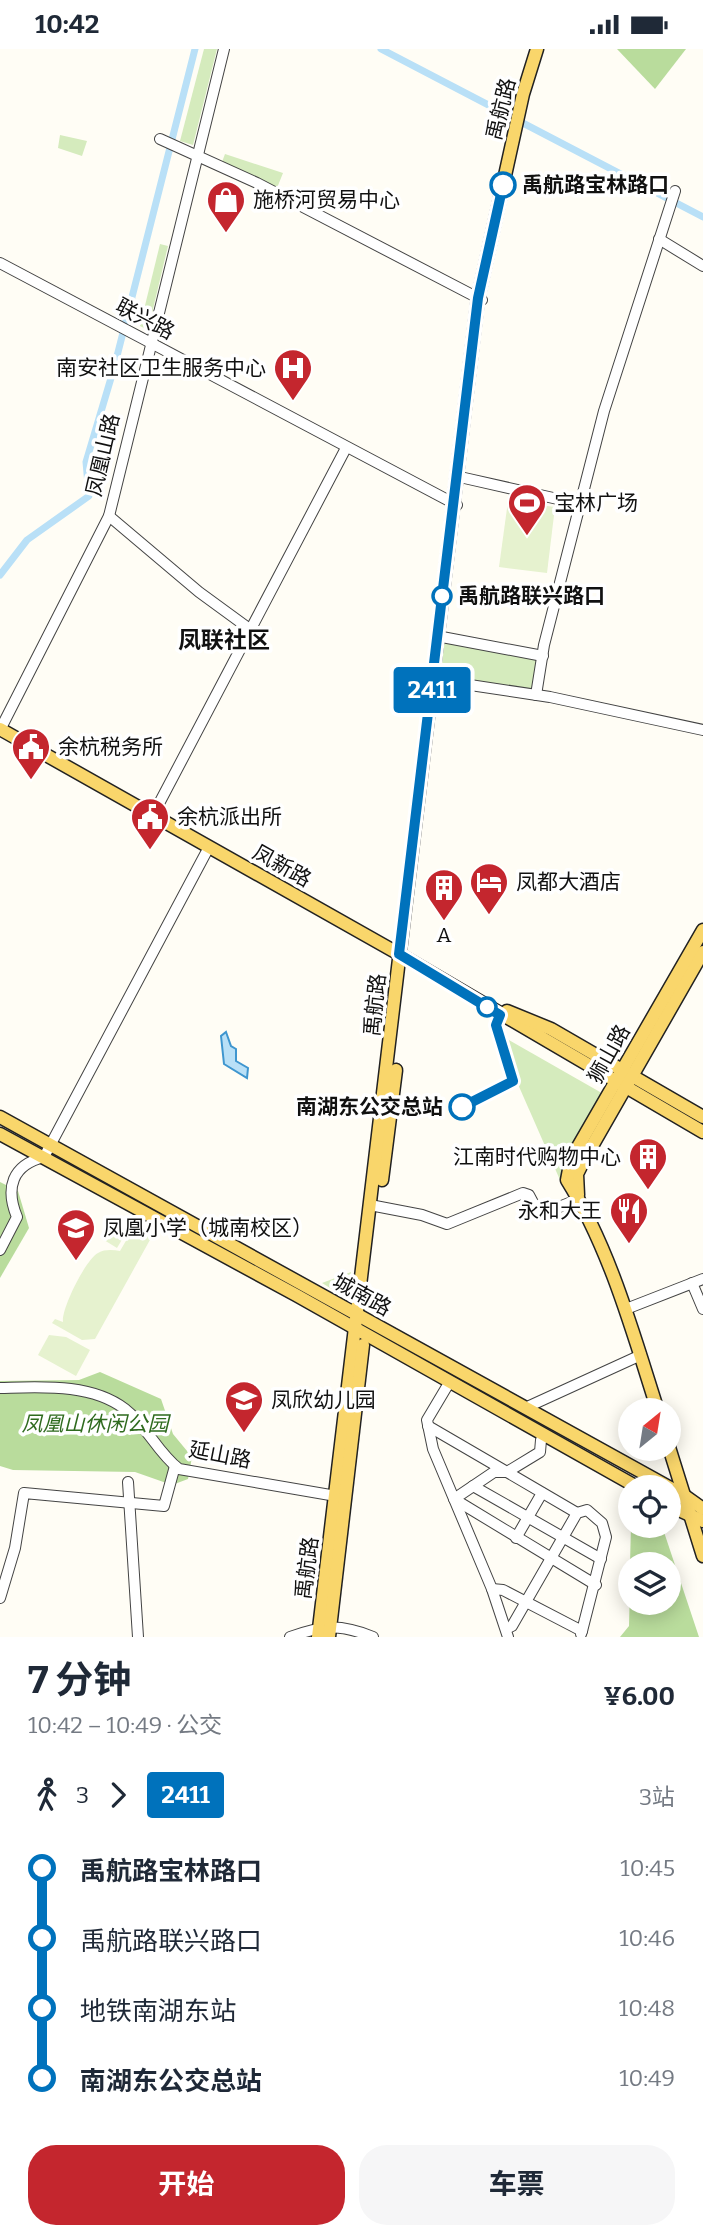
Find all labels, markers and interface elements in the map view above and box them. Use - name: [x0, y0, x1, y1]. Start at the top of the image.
- text: 10:42: [35, 9, 99, 40]
- street label: 禹航路: [481, 75, 521, 143]
- marker: 禹航路宝林路口: [490, 172, 516, 198]
- place label: 禹航路宝林路口: [522, 172, 669, 198]
- shop icon: 施桥河贸易中心: [205, 179, 247, 234]
- place label: 施桥河贸易中心: [253, 187, 400, 213]
- street label: 联兴路: [111, 293, 179, 345]
- hospital icon: 南安社区卫生服务中心: [272, 347, 314, 402]
- place label: 南安社区卫生服务中心: [56, 355, 266, 381]
- street label: 凤凰山路: [81, 411, 125, 499]
- sports icon: 宝林广场: [506, 482, 548, 537]
- place label: 宝林广场: [554, 490, 638, 516]
- place label: 禹航路联兴路口: [458, 583, 605, 609]
- marker: 禹航路联兴路口: [432, 586, 452, 606]
- district label: 凤联社区: [178, 626, 270, 654]
- line badge: 2411: [383, 667, 481, 713]
- text: 2411: [408, 676, 456, 704]
- public building icon: 余杭税务所: [10, 726, 52, 781]
- place label: 余杭税务所: [58, 734, 163, 760]
- public building icon: 余杭派出所: [129, 796, 171, 851]
- place label: 余杭派出所: [177, 804, 282, 830]
- street label: 凤新路: [248, 839, 316, 893]
- hotel icon: 凤都大酒店: [468, 861, 510, 916]
- building icon: A: [423, 867, 465, 922]
- place label: 凤都大酒店: [516, 869, 621, 895]
- place label: A: [437, 922, 452, 948]
- street label: 禹航路: [359, 972, 391, 1038]
- unlabelled marker: [477, 997, 497, 1017]
- street label: 狮山路: [582, 1020, 636, 1088]
- place label: 南湖东公交总站: [296, 1094, 443, 1120]
- marker: 南湖东公交总站: [449, 1094, 475, 1120]
- building icon: 江南时代购物中心: [627, 1136, 669, 1191]
- place label: 江南时代购物中心: [453, 1144, 621, 1170]
- restaurant icon: 永和大王: [608, 1190, 650, 1245]
- place label: 永和大王: [518, 1198, 602, 1224]
- school or university icon: 凤凰小学（城南校区）: [55, 1207, 97, 1262]
- place label: 凤凰小学（城南校区）: [103, 1215, 313, 1241]
- street label: 城南路: [328, 1268, 396, 1322]
- school or university icon: 凤欣幼儿园: [223, 1379, 265, 1434]
- place label: 凤欣幼儿园: [271, 1387, 376, 1413]
- north arrow: [618, 1398, 681, 1461]
- map controls: [618, 1398, 681, 1615]
- park label: 凤凰山休闲公园: [22, 1411, 171, 1437]
- street label: 延山路: [187, 1436, 253, 1474]
- button: locate: [618, 1475, 681, 1538]
- street label: 禹航路: [290, 1535, 324, 1601]
- button: layers: [618, 1552, 681, 1615]
- text: 7 分钟: [28, 1657, 131, 1703]
- text: ¥6.00: [604, 1681, 675, 1712]
- text: 10:42 – 10:49 · 公交: [28, 1711, 222, 1739]
- icon: walk: [28, 1776, 66, 1814]
- icon: forward: [99, 1776, 137, 1814]
- text: 3: [76, 1781, 89, 1809]
- text: 2411: [161, 1781, 210, 1809]
- text: 3站: [639, 1783, 675, 1811]
- text: 10:45: [620, 1854, 675, 1882]
- text: 禹航路宝林路口: [80, 1856, 262, 1887]
- text: 10:46: [619, 1924, 675, 1952]
- text: 禹航路联兴路口: [80, 1926, 262, 1957]
- text: 10:48: [619, 1994, 675, 2022]
- text: 地铁南湖东站: [80, 1996, 236, 2027]
- text: 10:49: [619, 2064, 675, 2092]
- text: 南湖东公交总站: [80, 2066, 262, 2097]
- button: 开始: [28, 2145, 345, 2225]
- button: 车票: [359, 2145, 675, 2225]

